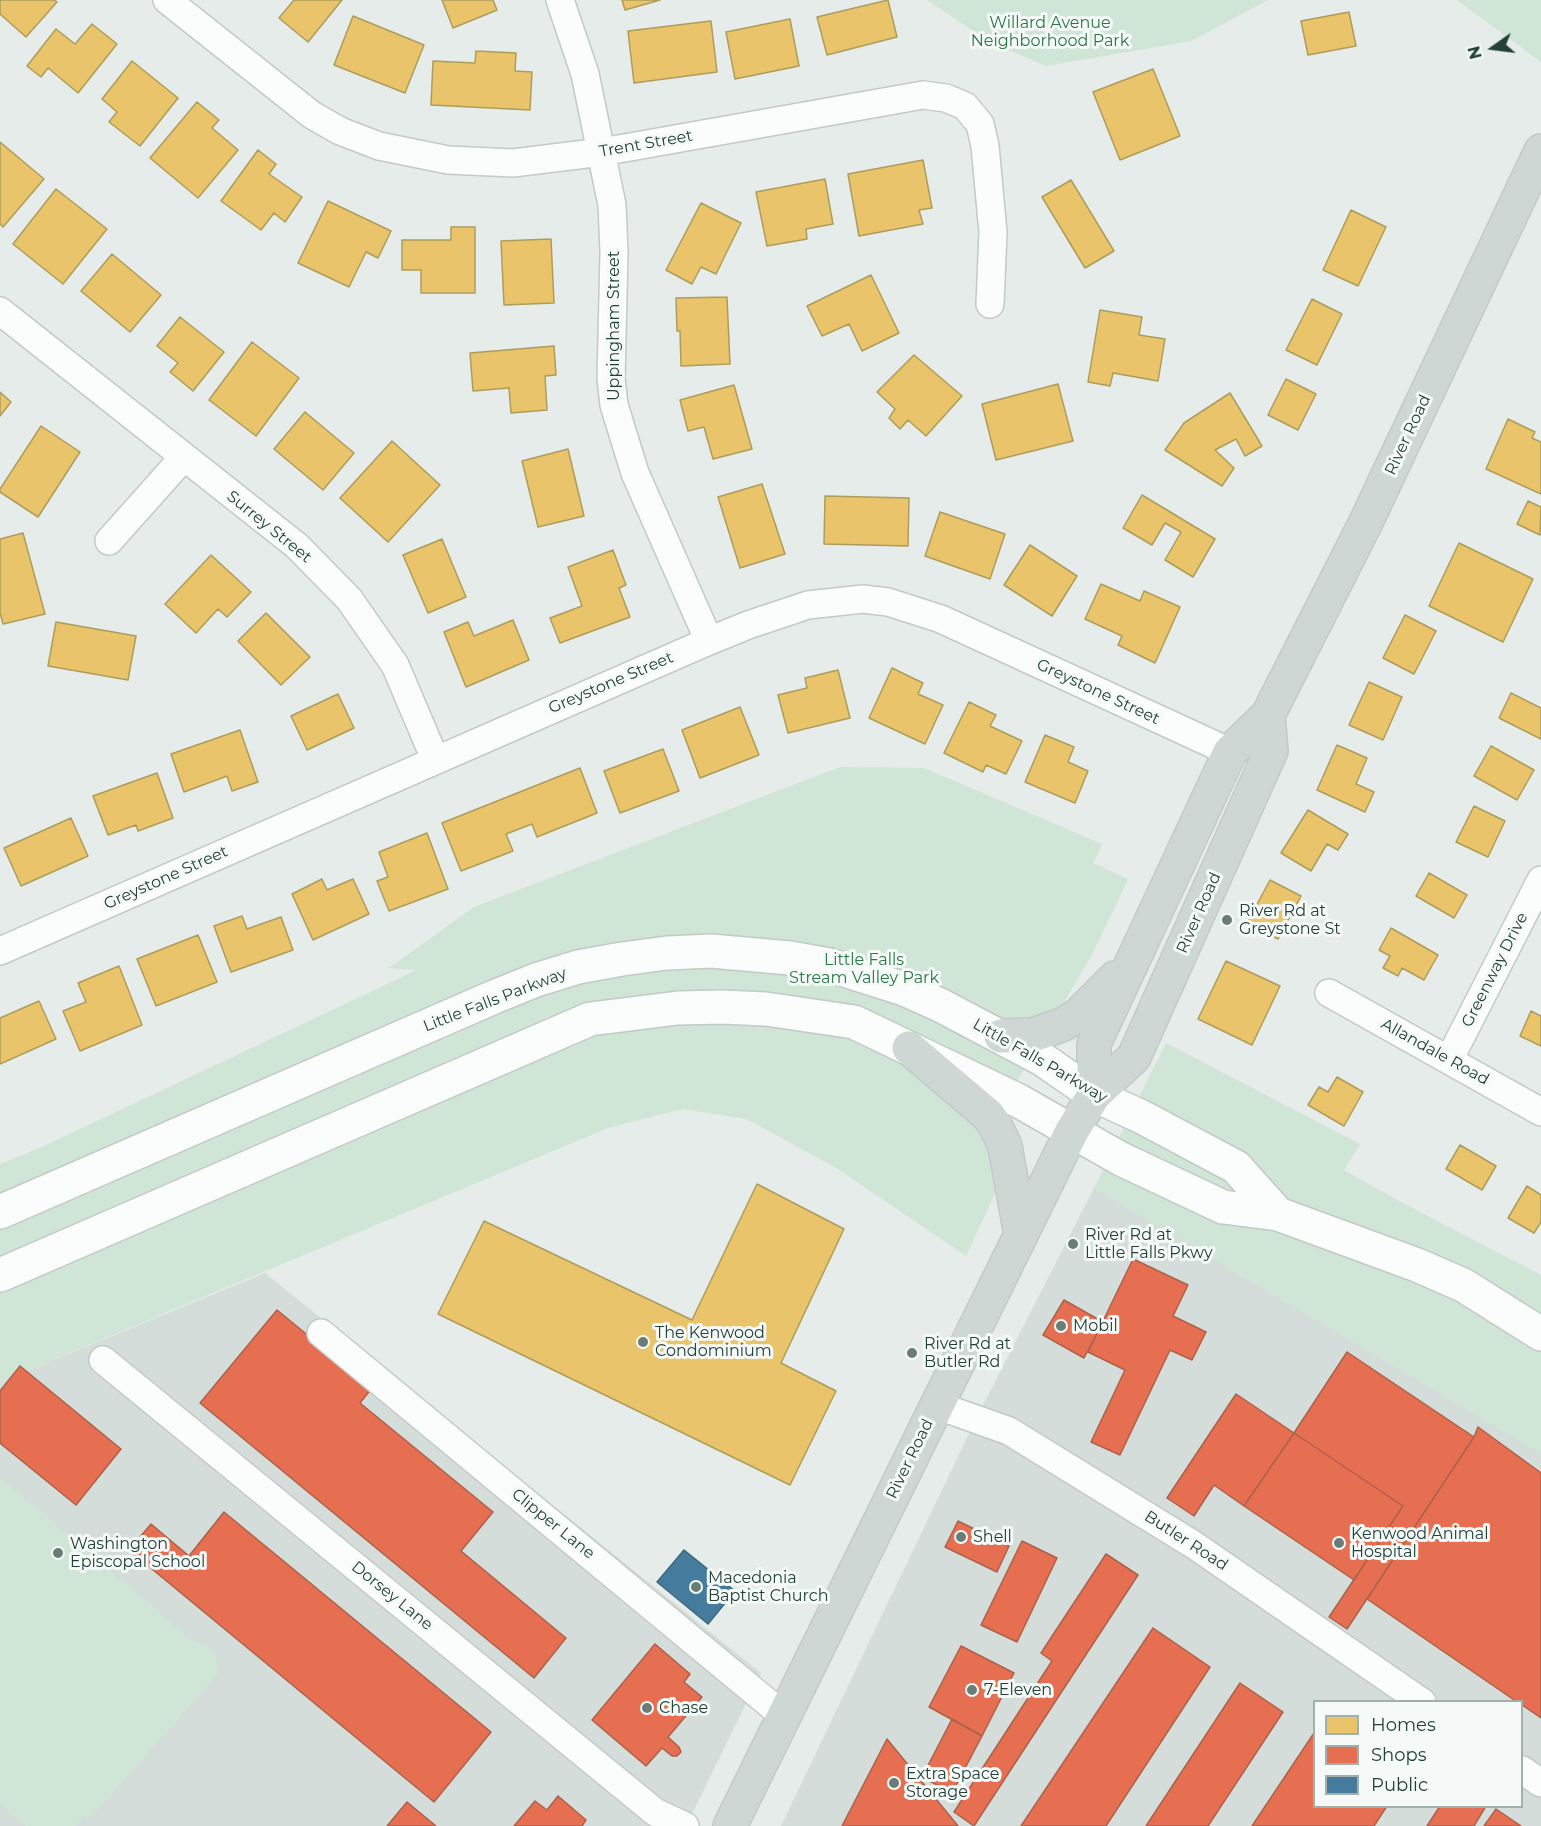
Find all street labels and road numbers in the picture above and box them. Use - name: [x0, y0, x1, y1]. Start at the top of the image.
- street label: Trent Street: [598, 126, 694, 162]
- street label: Uppingham Street: [604, 251, 624, 401]
- street label: River Road: [1381, 392, 1435, 478]
- street label: Surrey Street: [223, 487, 315, 567]
- street label: Greystone Street: [546, 648, 676, 718]
- street label: Greystone Street: [1033, 655, 1163, 729]
- street label: Greystone Street: [101, 842, 231, 914]
- street label: River Road: [1173, 870, 1225, 956]
- street label: Greenway Drive: [1458, 909, 1532, 1031]
- street label: Little Falls Parkway: [421, 964, 569, 1036]
- street label: Allandale Road: [1378, 1014, 1492, 1090]
- street label: Little Falls Parkway: [969, 1015, 1111, 1107]
- street label: River Road: [882, 1416, 938, 1502]
- street label: Clipper Lane: [508, 1485, 598, 1563]
- street label: Butler Road: [1141, 1507, 1231, 1575]
- street label: Dorsey Lane: [347, 1557, 437, 1635]

